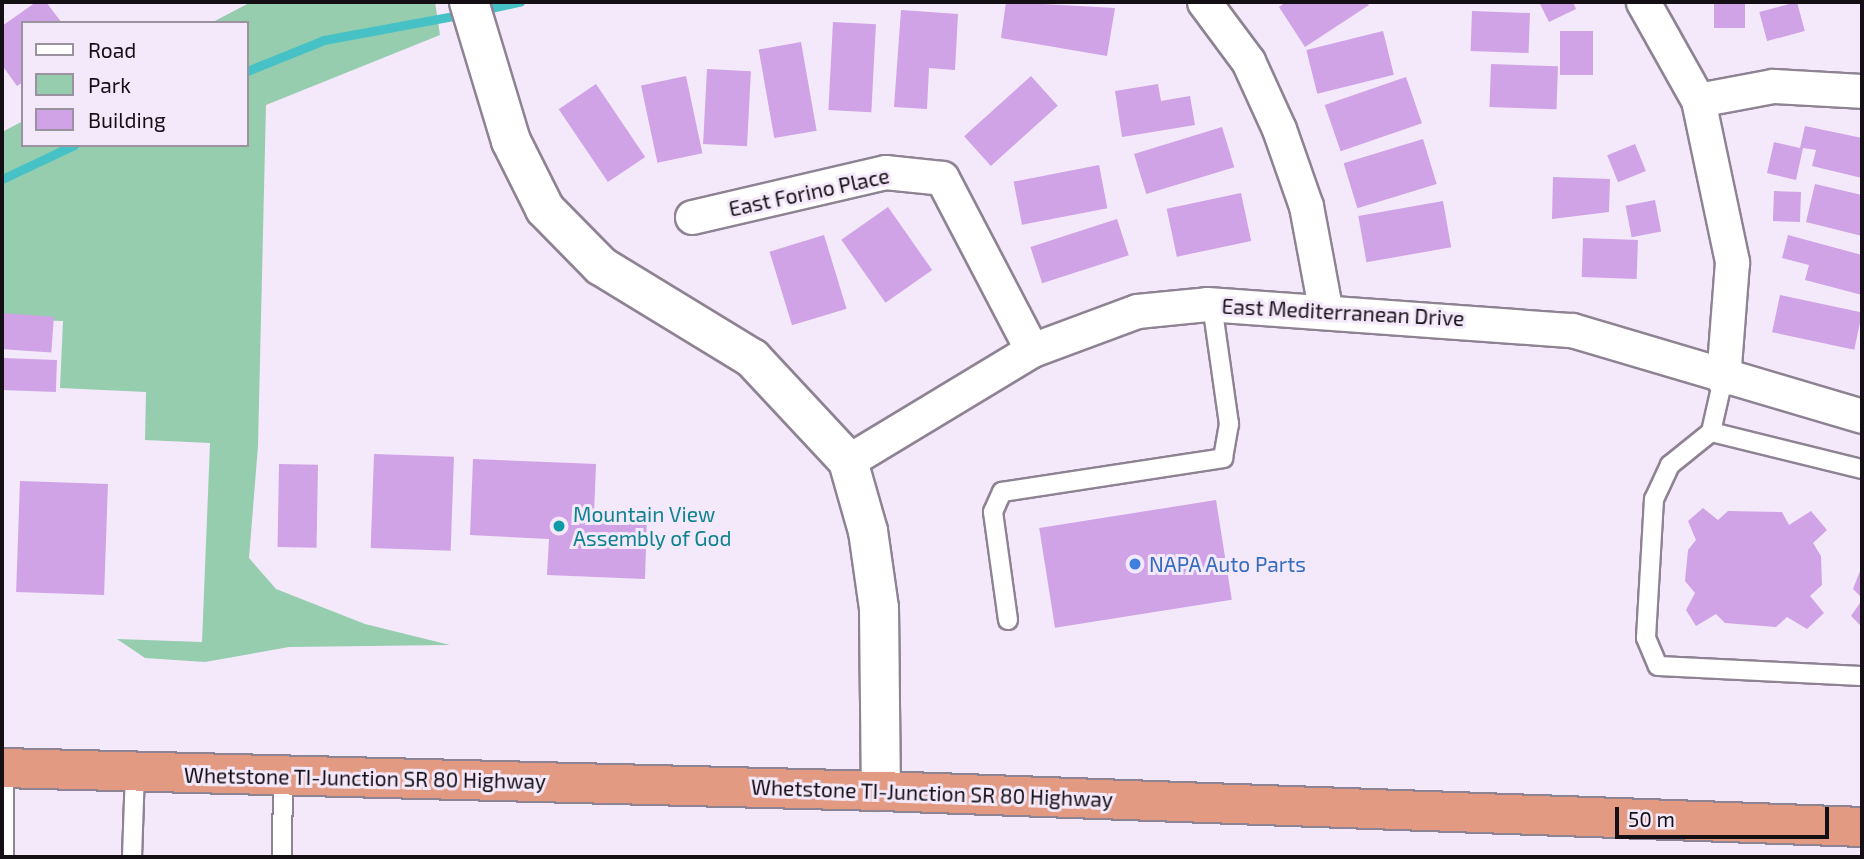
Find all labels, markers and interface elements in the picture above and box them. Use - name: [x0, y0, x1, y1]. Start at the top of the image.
- legend: [21, 21, 248, 147]
- text: Road: [88, 37, 136, 62]
- text: Park: [88, 72, 131, 97]
- text: Building: [88, 107, 166, 132]
- street label: East Forino Place: [726, 163, 892, 221]
- street label: East Mediterranean Drive: [1221, 293, 1465, 331]
- place label: Mountain View Assembly of God: [573, 501, 732, 551]
- marker: Mountain View Assembly of God: [551, 518, 567, 534]
- place label: NAPA Auto Parts: [1149, 551, 1307, 577]
- marker: NAPA Auto Parts: [1127, 556, 1143, 572]
- street label: Whetstone TI-Junction SR 80 Highway: [183, 762, 547, 794]
- street label: Whetstone TI-Junction SR 80 Highway: [750, 774, 1114, 812]
- scale bar: [1619, 792, 1832, 836]
- text: 50 m: [1628, 806, 1675, 831]

